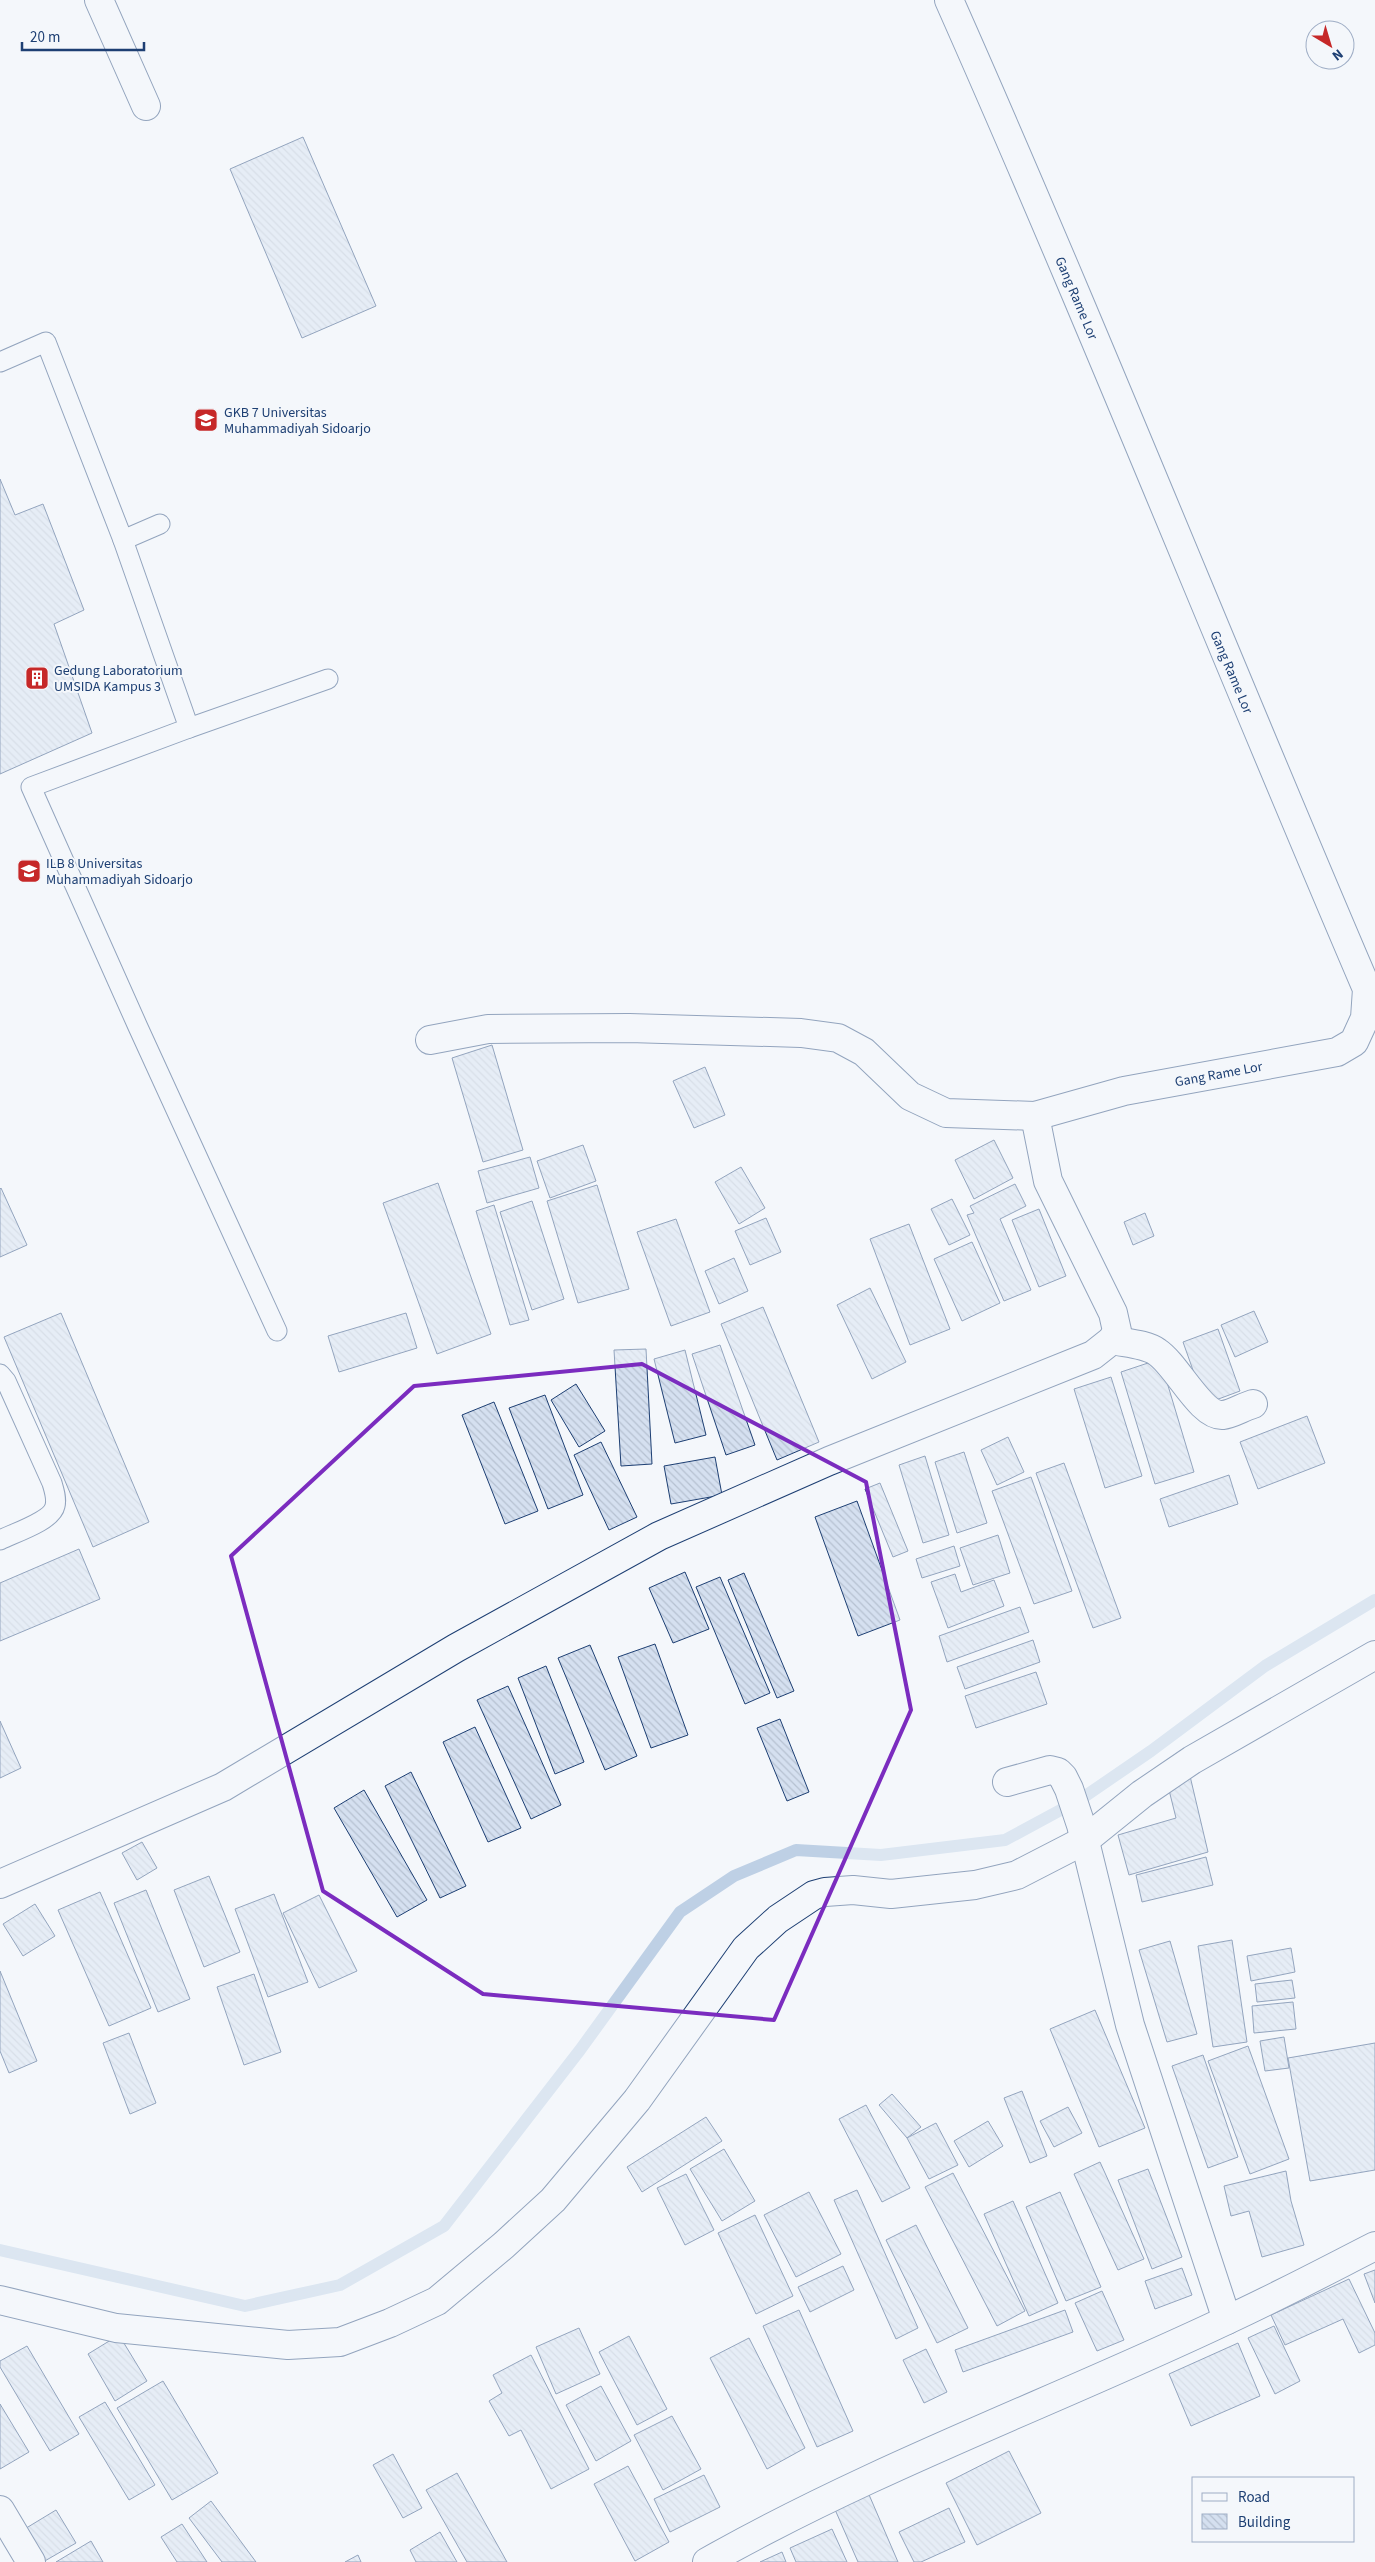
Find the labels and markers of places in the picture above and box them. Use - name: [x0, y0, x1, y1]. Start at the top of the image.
- place label: GKB 7 Universitas Muhammadiyah Sidoarjo: [224, 403, 371, 439]
- school or university icon: GKB 7 Universitas Muhammadiyah Sidoarjo: [193, 407, 219, 433]
- place label: Gedung Laboratorium UMSIDA Kampus 3: [54, 661, 183, 697]
- building icon: Gedung Laboratorium UMSIDA Kampus 3: [24, 665, 50, 691]
- place label: ILB 8 Universitas Muhammadiyah Sidoarjo: [46, 854, 193, 890]
- school or university icon: ILB 8 Universitas Muhammadiyah Sidoarjo: [16, 858, 42, 884]

